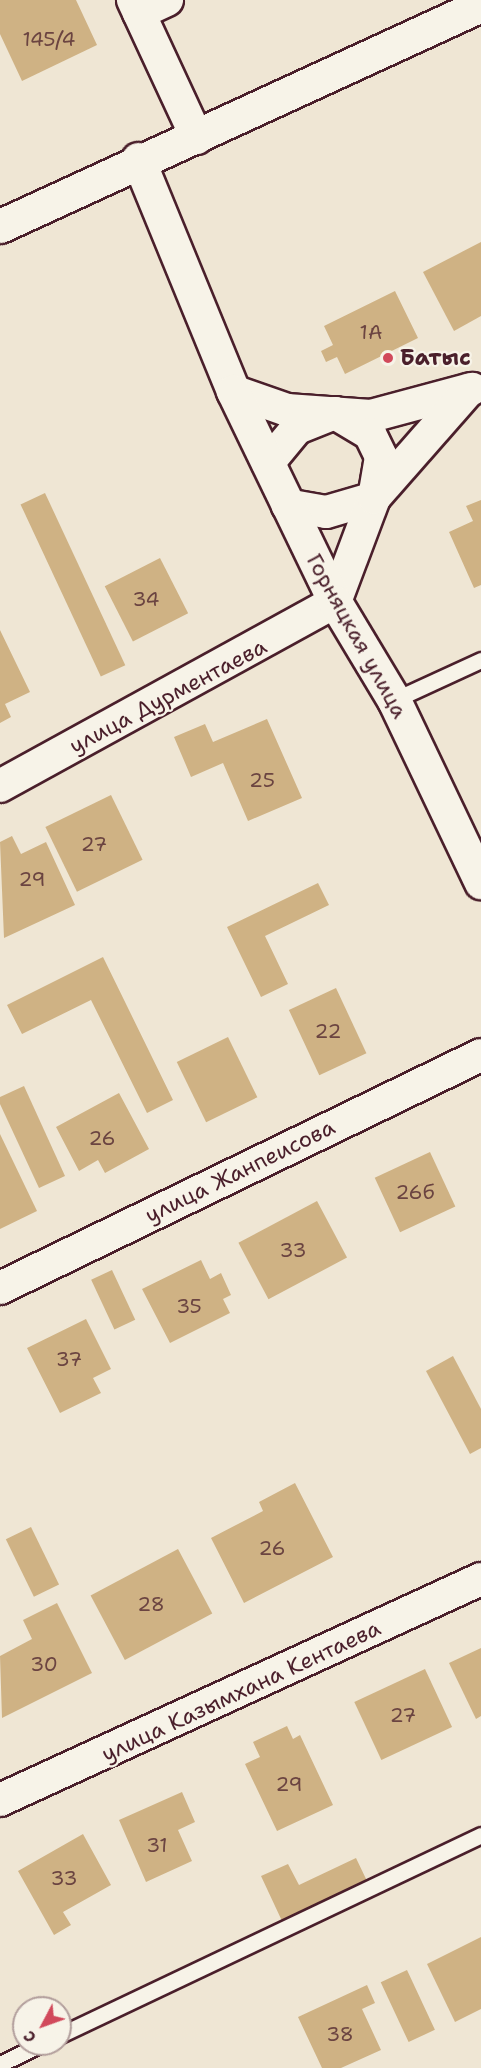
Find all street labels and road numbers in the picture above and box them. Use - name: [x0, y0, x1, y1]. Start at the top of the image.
- street label: Горняцкая улица: [301, 549, 413, 723]
- street label: улица Дурментаева: [65, 633, 271, 759]
- street label: улица Жанпеисова: [141, 1114, 339, 1228]
- street label: улица Казымхана Кентаева: [97, 1615, 385, 1767]

